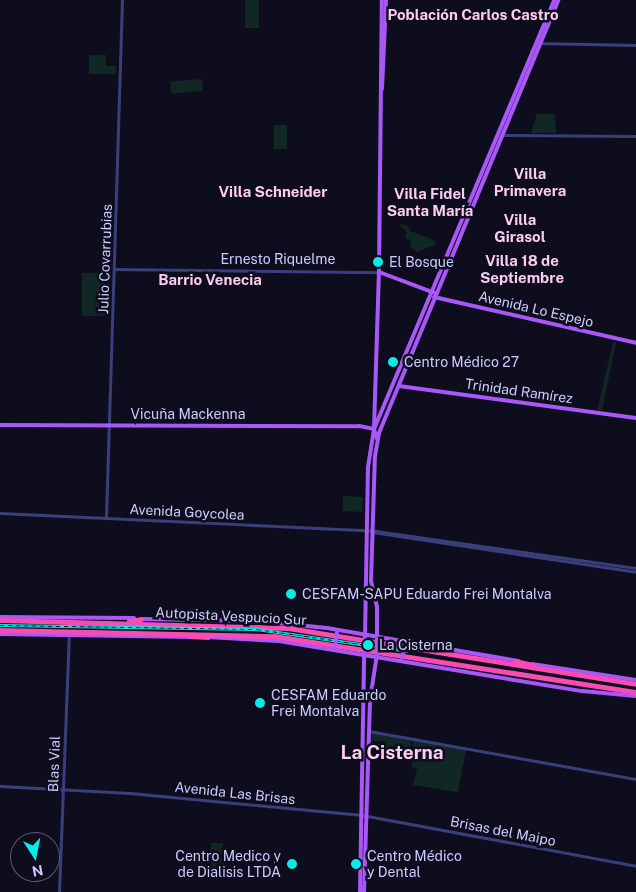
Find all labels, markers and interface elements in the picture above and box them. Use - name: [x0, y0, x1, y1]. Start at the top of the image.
- district label: Población Carlos Castro: [387, 6, 559, 24]
- district label: Villa Primavera: [494, 164, 566, 199]
- district label: Villa Schneider: [219, 183, 327, 201]
- district label: Villa Fidel Santa María: [387, 184, 473, 219]
- street label: Julio Covarrubias: [95, 204, 115, 314]
- district label: Villa Girasol: [494, 210, 546, 245]
- street label: Ernesto Riquelme: [221, 251, 335, 267]
- district label: Villa 18 de Septiembre: [480, 251, 564, 286]
- place label: El Bosque: [389, 254, 454, 270]
- marker: El Bosque: [371, 255, 385, 269]
- district label: Barrio Venecia: [158, 271, 262, 289]
- street label: Avenida Lo Espejo: [477, 288, 595, 330]
- place label: Centro Médico 27: [404, 354, 519, 370]
- marker: Centro Médico 27: [386, 355, 400, 369]
- street label: Trinidad Ramírez: [464, 375, 574, 407]
- street label: Vicuña Mackenna: [131, 406, 245, 422]
- street label: Avenida Goycolea: [129, 501, 245, 523]
- place label: CESFAM-SAPU Eduardo Frei Montalva: [302, 586, 552, 602]
- marker: CESFAM-SAPU Eduardo Frei Montalva: [284, 587, 298, 601]
- street label: Autopista Vespucio Sur: [155, 604, 307, 628]
- place label: La Cisterna: [379, 637, 452, 653]
- marker: La Cisterna: [361, 638, 375, 652]
- place label: CESFAM Eduardo Frei Montalva: [271, 687, 386, 720]
- marker: CESFAM Eduardo Frei Montalva: [253, 696, 267, 710]
- street label: Blas Vial: [45, 735, 63, 793]
- district label: La Cisterna: [341, 742, 443, 764]
- street label: Avenida Las Brisas: [174, 778, 296, 808]
- street label: Brisas del Maipo: [449, 813, 557, 849]
- north arrow: [10, 832, 60, 882]
- place label: Centro Medico y de Dialisis LTDA: [175, 848, 281, 880]
- place label: Centro Médico y Dental: [367, 848, 462, 880]
- marker: Centro Medico y de Dialisis LTDA: [285, 857, 299, 871]
- marker: Centro Médico y Dental: [349, 857, 363, 871]
- text: N: [31, 862, 45, 880]

